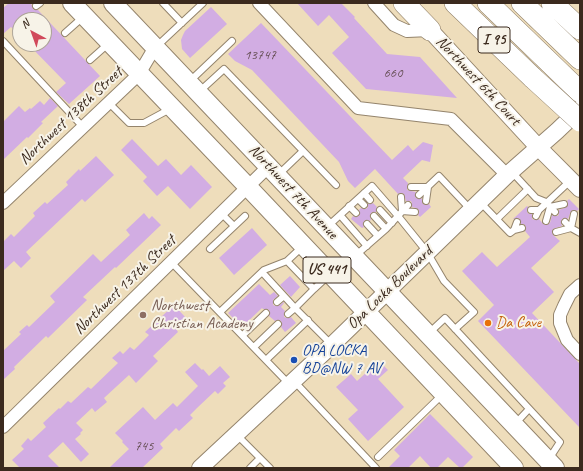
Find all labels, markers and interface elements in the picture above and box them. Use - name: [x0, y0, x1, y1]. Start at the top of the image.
- north arrow: [12, 12, 52, 52]
- text: N: [18, 16, 32, 31]
- road number: I 95: [478, 27, 510, 53]
- street label: Northwest 6th Court: [432, 32, 524, 130]
- house number: 13747: [244, 47, 276, 63]
- street label: Northwest 138th Street: [15, 63, 127, 169]
- house number: 660: [384, 65, 402, 81]
- street label: Northwest 7th Avenue: [244, 141, 342, 243]
- street label: Northwest 137th Street: [70, 231, 180, 339]
- street label: Opa Locka Boulevard: [343, 242, 437, 334]
- road number: US 441: [303, 257, 351, 283]
- place label: Northwest Christian Academy: [151, 296, 253, 334]
- marker: Northwest Christian Academy: [138, 310, 148, 320]
- place label: Da Cave: [496, 313, 541, 333]
- marker: Da Cave: [483, 318, 493, 328]
- place label: OPA LOCKA BD@NW 7 AV: [302, 341, 381, 379]
- marker: OPA LOCKA BD@NW 7 AV: [289, 355, 299, 365]
- house number: 745: [135, 438, 153, 454]

